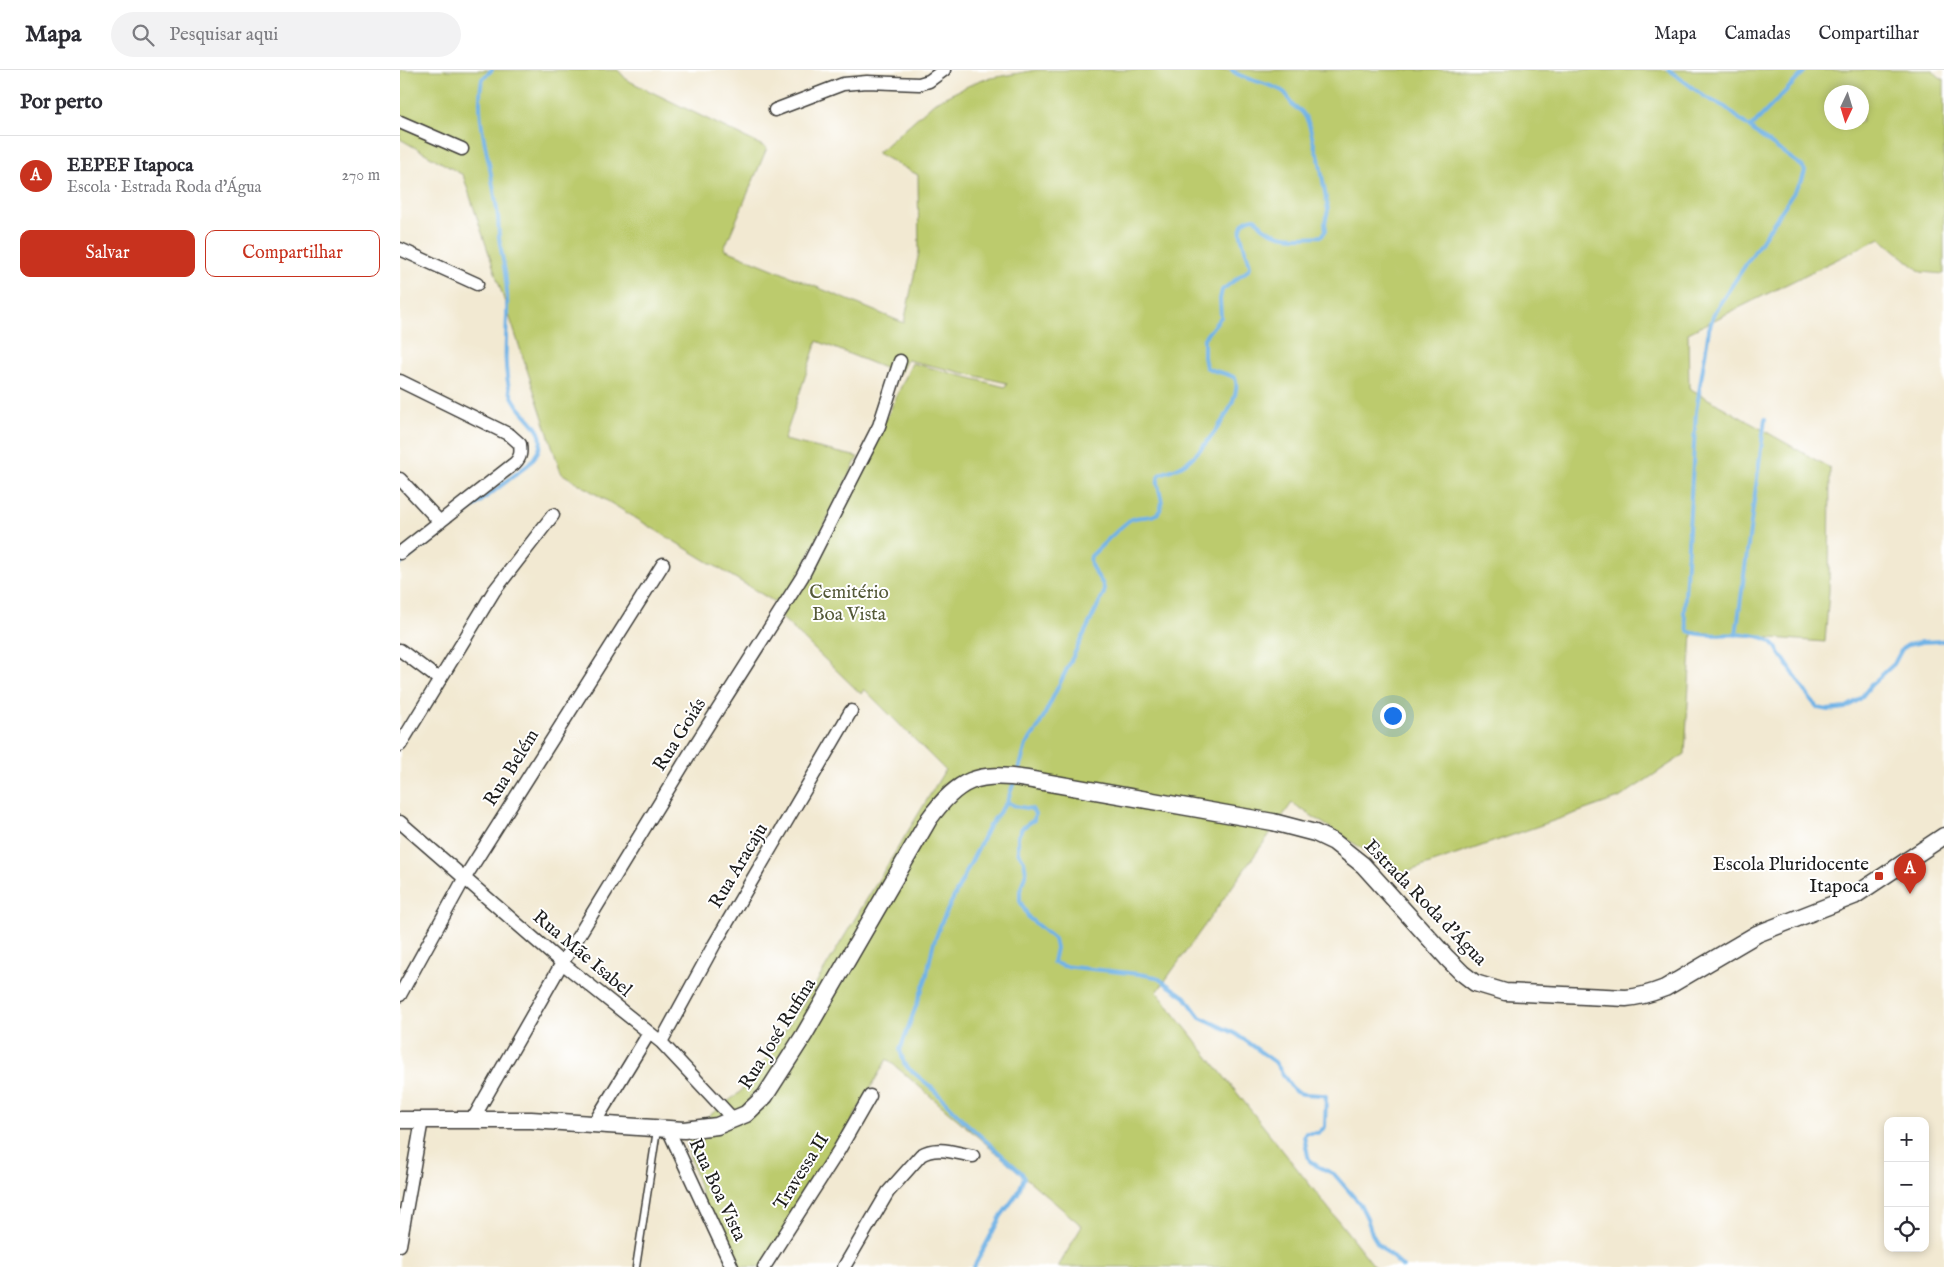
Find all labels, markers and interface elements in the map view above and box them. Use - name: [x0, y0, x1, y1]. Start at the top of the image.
- search box: [111, 12, 461, 57]
- text: Mapa: [25, 19, 81, 50]
- icon: search: [129, 21, 157, 49]
- text: Pesquisar aqui: [169, 23, 278, 47]
- text: Mapa: [1654, 23, 1696, 46]
- text: Camadas: [1724, 23, 1790, 46]
- text: Compartilhar: [1818, 23, 1919, 46]
- north arrow: [1824, 85, 1869, 130]
- text: Por perto: [20, 89, 102, 116]
- text: EEPEF Itapoca: [67, 154, 193, 178]
- text: A: [31, 166, 41, 186]
- text: 270 m: [341, 166, 380, 186]
- text: Escola · Estrada Roda d'Água: [67, 178, 262, 198]
- button: Salvar: [20, 230, 195, 277]
- button: Compartilhar: [205, 230, 380, 277]
- park label: Cemitério Boa Vista: [809, 581, 889, 627]
- street label: Rua Goiás: [648, 694, 712, 776]
- your location: [1380, 703, 1406, 729]
- street label: Rua Belém: [479, 725, 545, 811]
- street label: Rua Aracaju: [704, 819, 774, 913]
- street label: Estrada Roda d'Água: [1358, 834, 1493, 972]
- place label: Escola Pluridocente Itapoca: [1713, 853, 1870, 899]
- pin: A: [1894, 853, 1926, 894]
- marker: Escola Pluridocente Itapoca: [1873, 870, 1885, 882]
- street label: Rua Mãe Isabel: [527, 905, 637, 1003]
- street label: Rua José Rufina: [734, 973, 822, 1094]
- map controls: [1884, 1117, 1929, 1252]
- button: +: [1884, 1117, 1929, 1162]
- street label: Travessa II: [769, 1129, 835, 1215]
- street label: Rua Boa Vista: [683, 1135, 752, 1246]
- button: −: [1884, 1162, 1929, 1207]
- button: locate: [1884, 1207, 1929, 1252]

